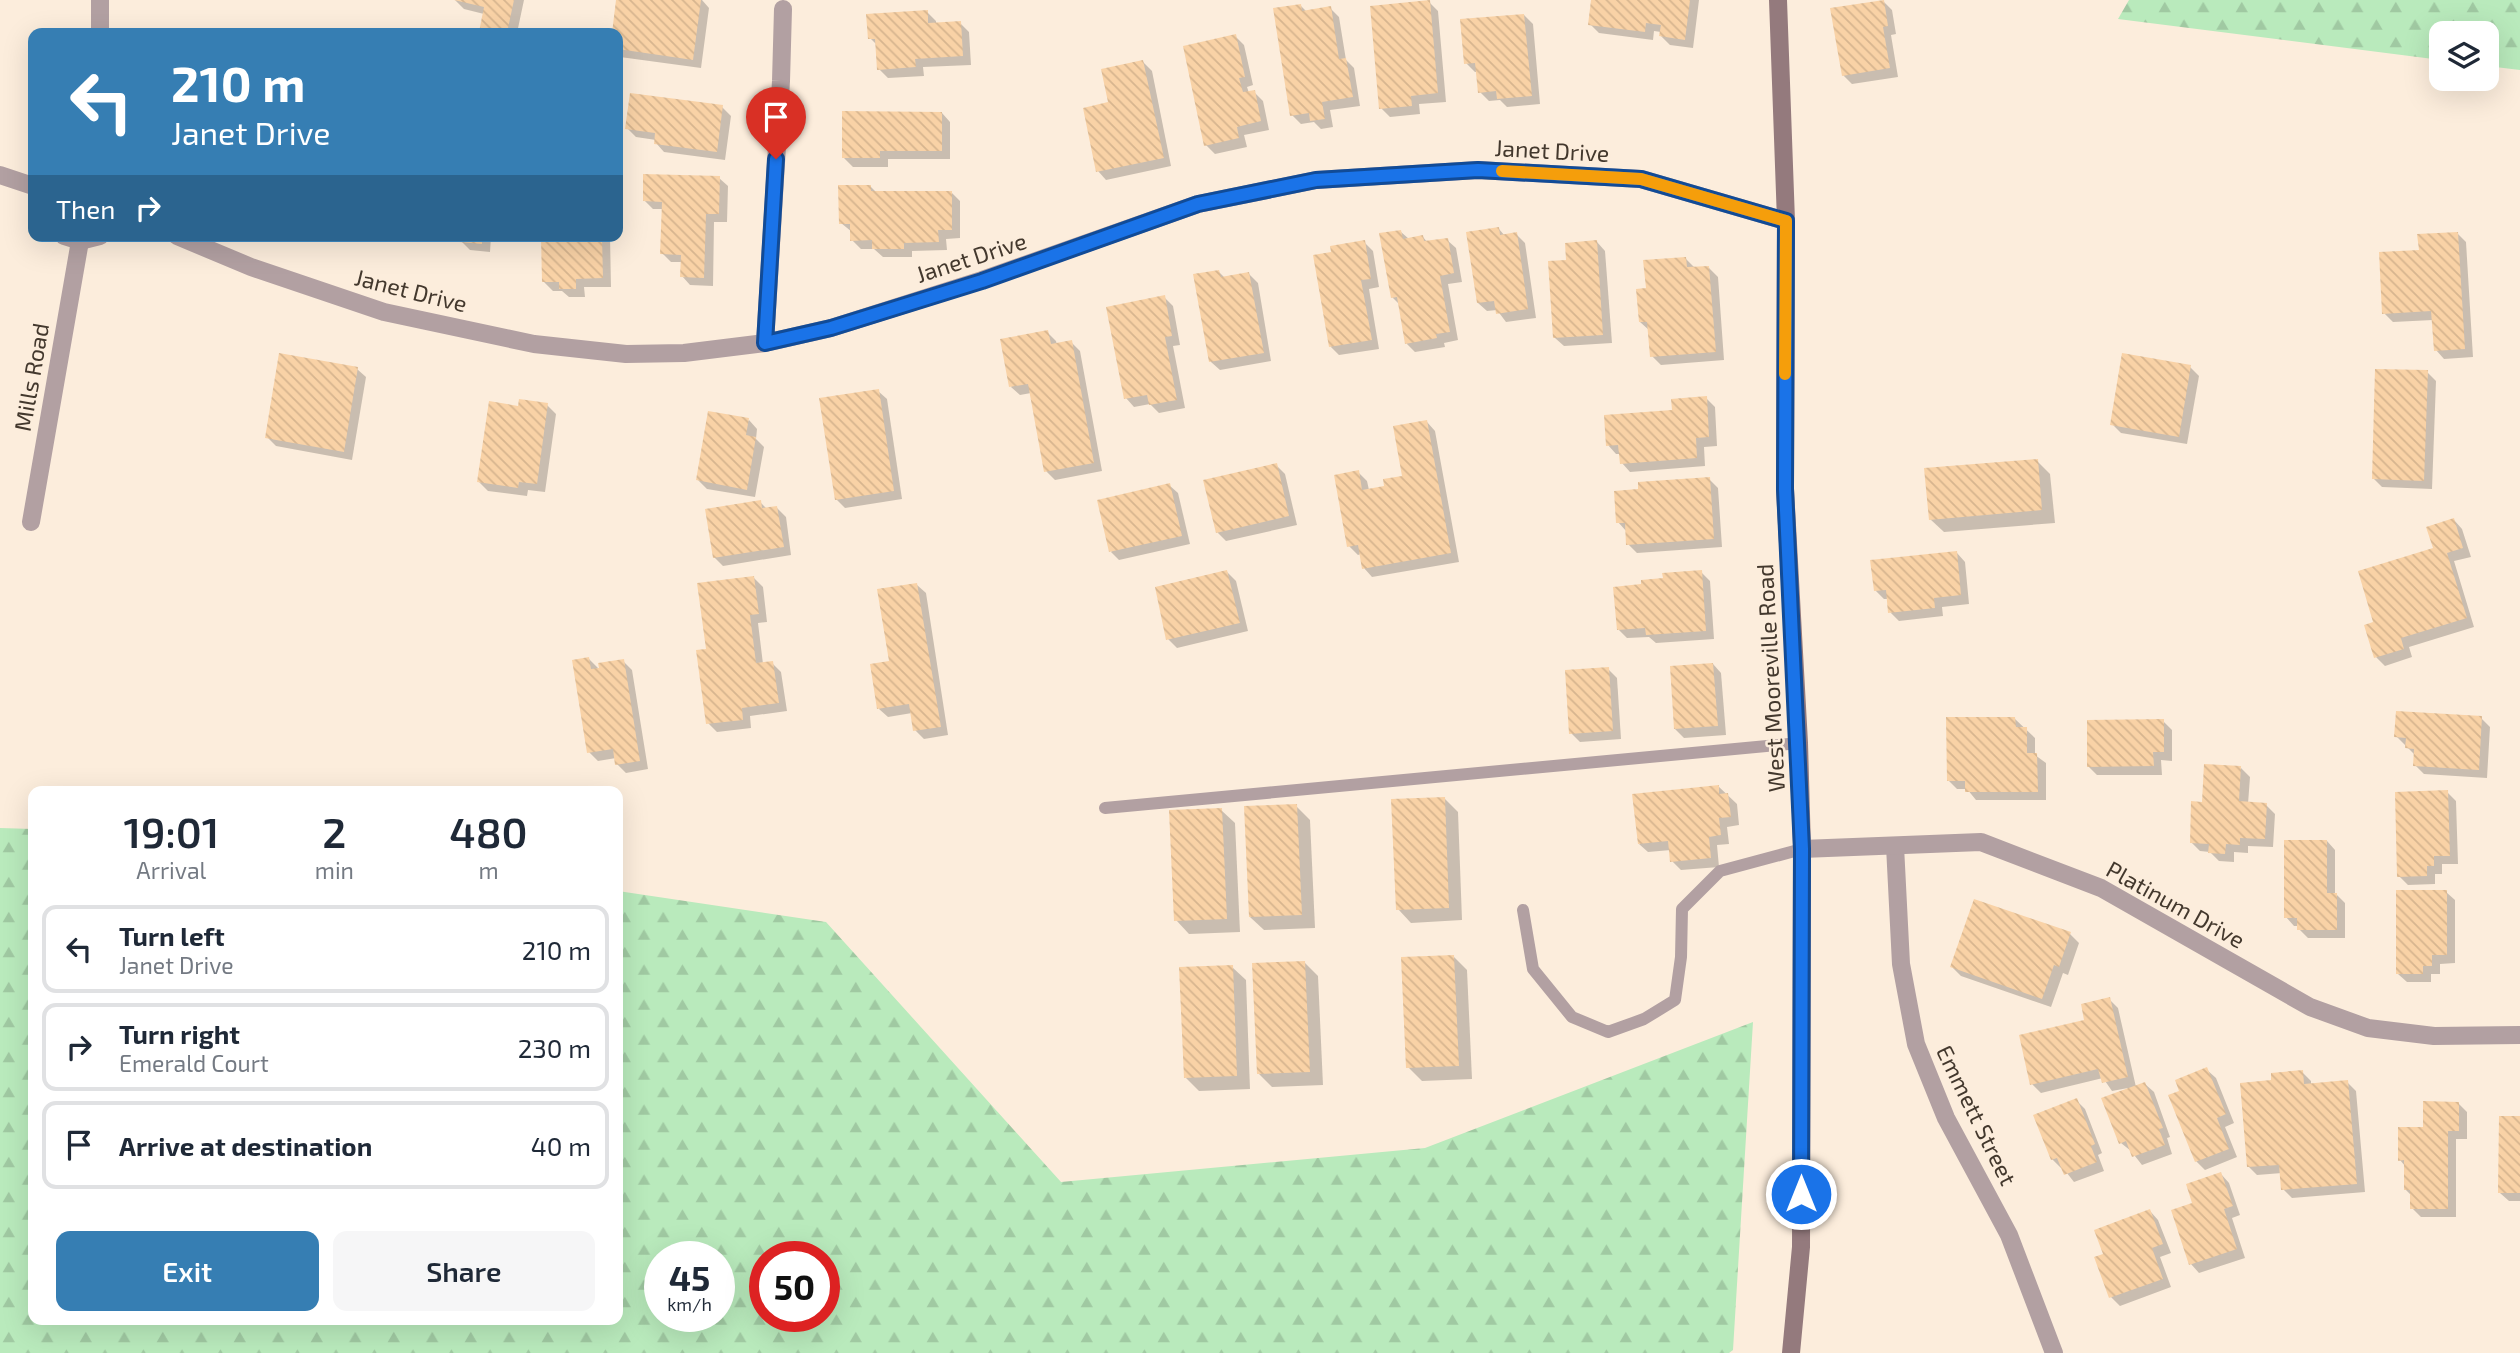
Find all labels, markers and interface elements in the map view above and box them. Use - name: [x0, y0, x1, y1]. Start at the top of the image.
- map controls: [2429, 21, 2499, 91]
- button: layers: [2429, 21, 2499, 91]
- text: 210 m: [171, 53, 305, 112]
- icon: left: [56, 56, 147, 147]
- pin: [746, 87, 806, 159]
- icon: arrive: [757, 98, 795, 136]
- text: Janet Drive: [171, 113, 331, 151]
- street label: Janet Drive: [1494, 133, 1610, 167]
- icon: right: [129, 189, 167, 227]
- text: Then: [56, 193, 115, 224]
- street label: Janet Drive: [912, 226, 1030, 288]
- street label: Janet Drive: [352, 263, 470, 317]
- street label: Mills Road: [8, 321, 54, 433]
- street label: West Mooreville Road: [1750, 563, 1790, 793]
- text: 19:01: [123, 806, 219, 856]
- text: 2: [322, 806, 346, 856]
- text: 480: [449, 806, 528, 856]
- street label: Platinum Drive: [2102, 854, 2250, 954]
- text: Arrival: [136, 856, 206, 884]
- text: min: [315, 856, 354, 884]
- text: m: [478, 856, 499, 884]
- text: Turn left: [119, 920, 225, 951]
- icon: left: [60, 930, 98, 968]
- text: 210 m: [522, 934, 591, 965]
- text: Janet Drive: [119, 951, 234, 979]
- text: Turn right: [119, 1018, 240, 1049]
- icon: right: [60, 1028, 98, 1066]
- text: 230 m: [518, 1032, 591, 1063]
- street label: Emmett Street: [1931, 1041, 2023, 1190]
- text: Emerald Court: [119, 1049, 269, 1077]
- icon: arrive: [60, 1126, 98, 1164]
- text: Arrive at destination: [119, 1130, 372, 1161]
- text: 40 m: [531, 1130, 591, 1161]
- position arrow: [1764, 1157, 1838, 1231]
- button: Exit: [56, 1231, 319, 1311]
- button: Share: [333, 1231, 595, 1311]
- speed limit sign: 50: [749, 1241, 840, 1332]
- text: 45: [669, 1256, 710, 1298]
- text: km/h: [667, 1293, 712, 1315]

